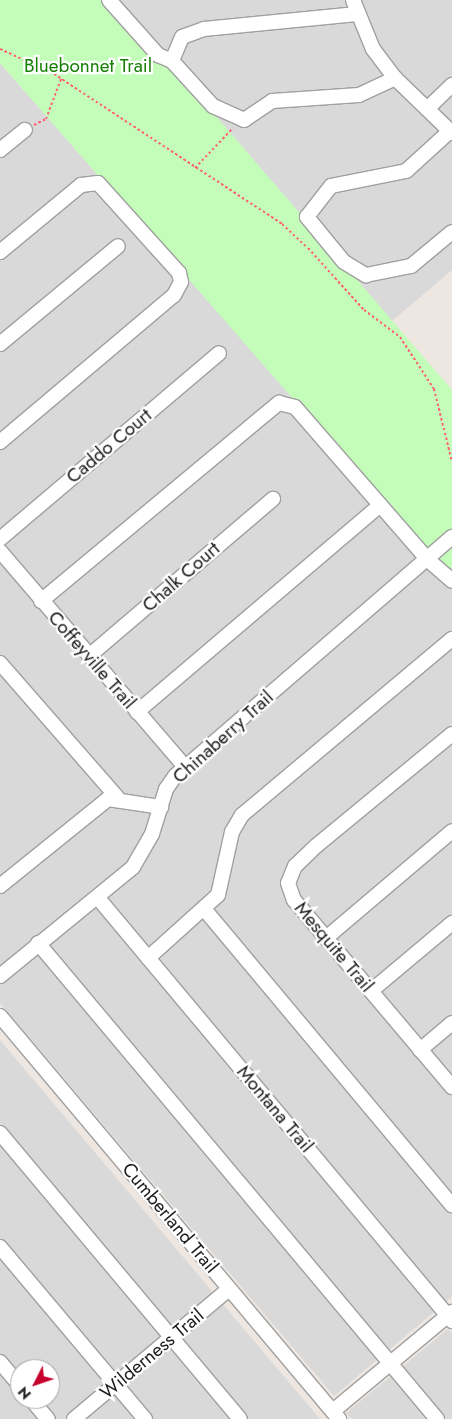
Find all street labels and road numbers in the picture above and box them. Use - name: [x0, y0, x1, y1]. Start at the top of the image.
- street label: Caddo Court: [62, 404, 156, 488]
- street label: Chalk Court: [138, 537, 224, 617]
- street label: Coffeyville Trail: [43, 606, 141, 714]
- street label: Chinaberry Trail: [168, 686, 278, 788]
- street label: Mesquite Trail: [290, 897, 378, 997]
- street label: Montana Trail: [232, 1061, 318, 1157]
- street label: Cumberland Trail: [117, 1158, 223, 1278]
- street label: Wilderness Trail: [96, 1304, 208, 1404]

